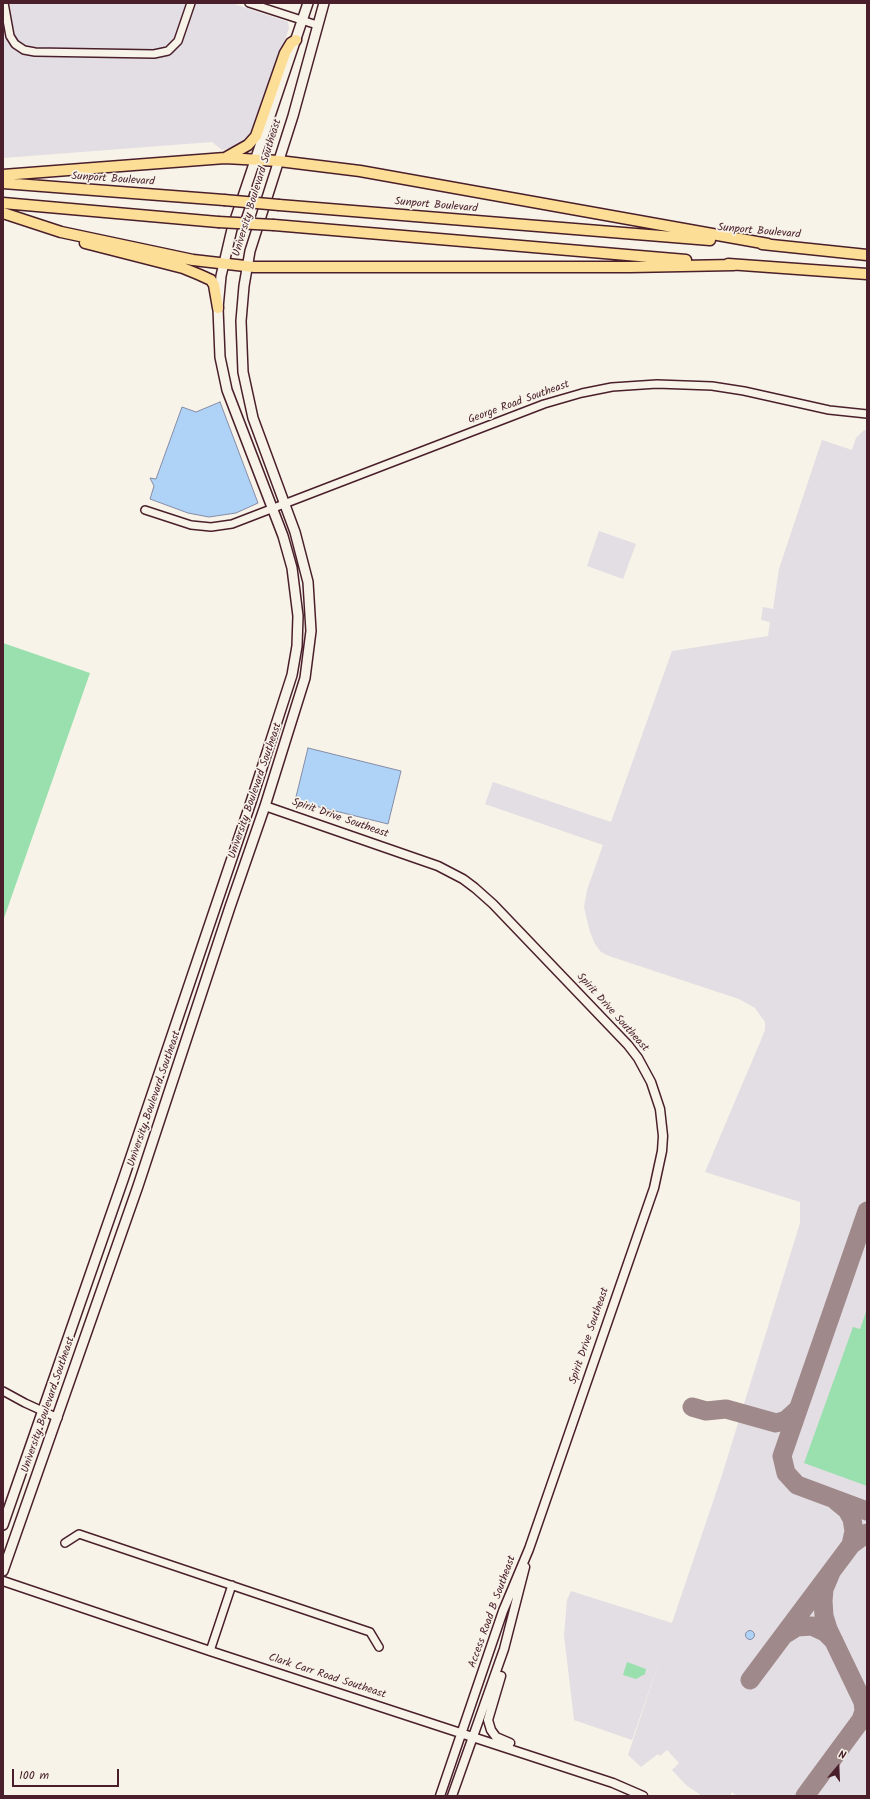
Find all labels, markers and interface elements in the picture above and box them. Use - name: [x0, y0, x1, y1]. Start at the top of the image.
- street label: University Boulevard Southeast: [231, 118, 285, 258]
- street label: Sunport Boulevard: [71, 171, 155, 189]
- street label: Sunport Boulevard: [394, 196, 478, 216]
- street label: Sunport Boulevard: [717, 222, 801, 242]
- street label: George Road Southeast: [467, 379, 571, 427]
- street label: University Boulevard Southeast: [226, 721, 286, 861]
- street label: Spirit Drive Southeast: [290, 796, 390, 842]
- street label: Spirit Drive Southeast: [573, 971, 651, 1055]
- street label: University Boulevard Southeast: [125, 1029, 185, 1169]
- street label: Spirit Drive Southeast: [567, 1286, 613, 1386]
- street label: University Boulevard Southeast: [19, 1335, 79, 1475]
- street label: Access Road B Southeast: [467, 1554, 519, 1670]
- street label: Clark Carr Road Southeast: [267, 1652, 387, 1702]
- text: N: [836, 1746, 848, 1765]
- north arrow: [818, 1747, 858, 1787]
- scale bar: [14, 1761, 121, 1787]
- text: 100 m: [19, 1766, 49, 1785]

